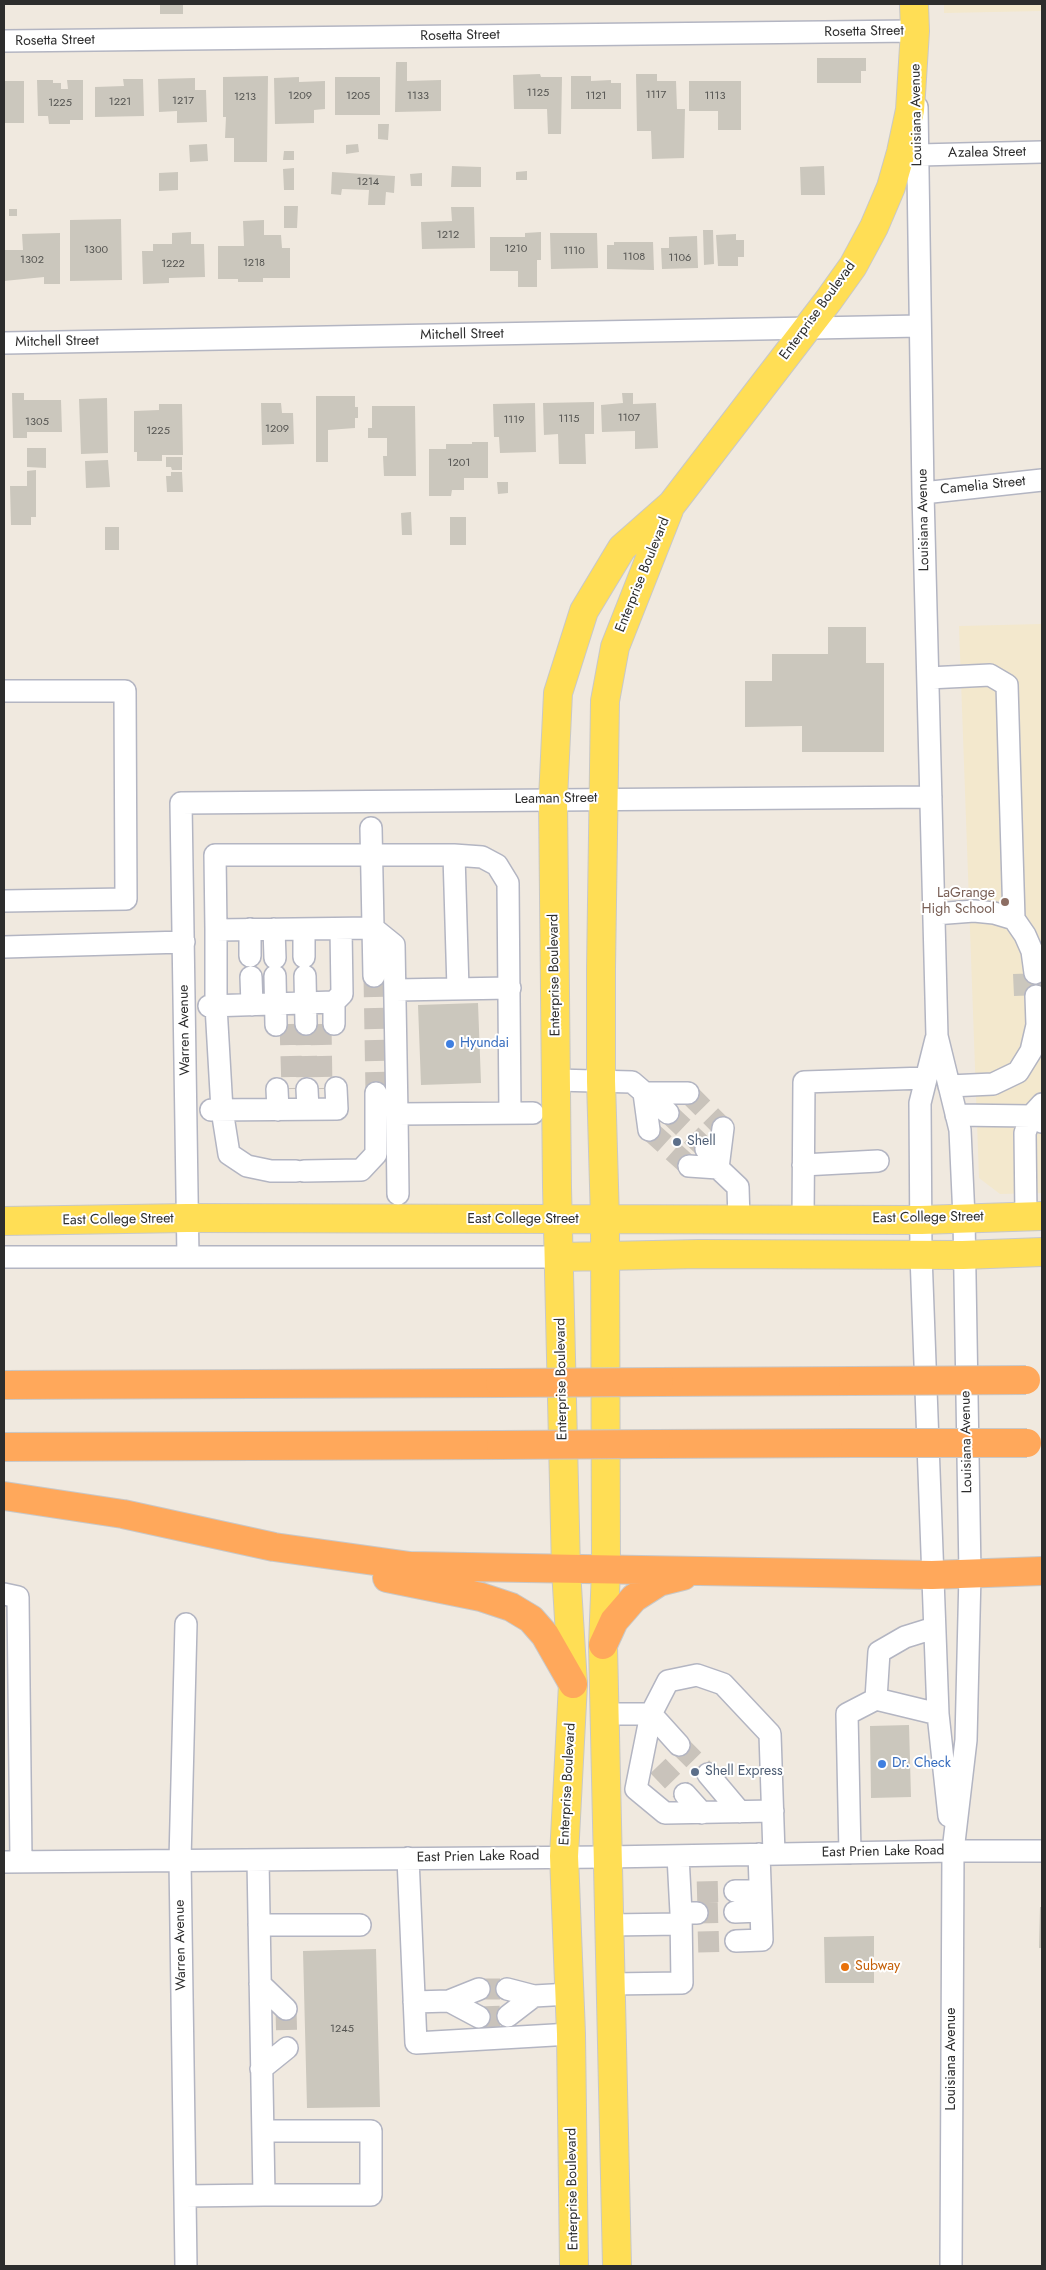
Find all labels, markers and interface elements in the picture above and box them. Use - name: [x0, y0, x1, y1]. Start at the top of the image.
- street label: Rosetta Street: [824, 23, 904, 41]
- street label: Rosetta Street: [420, 27, 500, 45]
- street label: Rosetta Street: [15, 32, 95, 50]
- street label: Louisiana Avenue: [908, 63, 926, 167]
- house number: 1125: [527, 86, 549, 100]
- house number: 1117: [646, 88, 666, 102]
- house number: 1209: [288, 89, 312, 103]
- house number: 1205: [346, 89, 370, 103]
- house number: 1133: [407, 89, 429, 103]
- house number: 1121: [585, 89, 607, 103]
- house number: 1113: [705, 89, 725, 103]
- house number: 1213: [234, 90, 256, 104]
- house number: 1217: [172, 94, 194, 108]
- house number: 1221: [109, 95, 131, 109]
- house number: 1225: [48, 96, 72, 110]
- street label: Azalea Street: [948, 144, 1026, 162]
- house number: 1214: [357, 175, 379, 189]
- house number: 1212: [437, 228, 459, 242]
- house number: 1210: [505, 242, 527, 256]
- house number: 1300: [84, 243, 108, 257]
- house number: 1110: [563, 244, 585, 258]
- house number: 1108: [623, 250, 645, 264]
- house number: 1106: [669, 251, 691, 265]
- house number: 1302: [20, 253, 44, 267]
- house number: 1218: [243, 256, 265, 270]
- house number: 1222: [161, 257, 185, 271]
- street label: Enterprise Boulevad: [777, 258, 859, 364]
- street label: Mitchell Street: [420, 326, 504, 344]
- street label: Mitchell Street: [15, 333, 99, 351]
- house number: 1107: [618, 411, 640, 425]
- house number: 1115: [558, 412, 580, 426]
- house number: 1119: [503, 413, 525, 427]
- house number: 1305: [25, 415, 49, 429]
- house number: 1209: [265, 422, 289, 436]
- house number: 1225: [146, 424, 170, 438]
- house number: 1201: [448, 456, 470, 470]
- street label: Louisiana Avenue: [915, 468, 933, 572]
- street label: Camelia Street: [940, 473, 1026, 499]
- street label: Enterprise Boulevard: [612, 515, 674, 635]
- street label: Leaman Street: [514, 790, 598, 808]
- place label: LaGrange High School: [922, 886, 995, 919]
- marker: LaGrange High School: [999, 896, 1011, 908]
- street label: Enterprise Boulevard: [546, 914, 564, 1036]
- street label: Warren Avenue: [176, 984, 194, 1076]
- place label: Hyundai: [460, 1036, 509, 1052]
- marker: Hyundai: [444, 1038, 456, 1050]
- place label: Shell: [687, 1134, 716, 1150]
- marker: Shell: [671, 1136, 683, 1148]
- street label: East College Street: [872, 1209, 984, 1227]
- street label: East College Street: [62, 1211, 174, 1229]
- street label: East College Street: [467, 1212, 579, 1228]
- street label: Enterprise Boulevard: [553, 1318, 571, 1440]
- street label: Louisiana Avenue: [958, 1390, 976, 1494]
- street label: Enterprise Boulevard: [556, 1722, 580, 1846]
- place label: Dr. Check: [892, 1756, 951, 1772]
- marker: Dr. Check: [876, 1758, 888, 1770]
- place label: Shell Express: [705, 1764, 783, 1780]
- marker: Shell Express: [689, 1766, 701, 1778]
- street label: East Prien Lake Road: [821, 1843, 945, 1861]
- street label: East Prien Lake Road: [416, 1848, 540, 1866]
- street label: Warren Avenue: [172, 1899, 190, 1991]
- place label: Subway: [855, 1959, 900, 1975]
- marker: Subway: [839, 1961, 851, 1973]
- street label: Louisiana Avenue: [944, 2008, 960, 2110]
- house number: 1245: [330, 2022, 354, 2036]
- street label: Enterprise Boulevard: [564, 2128, 582, 2250]

